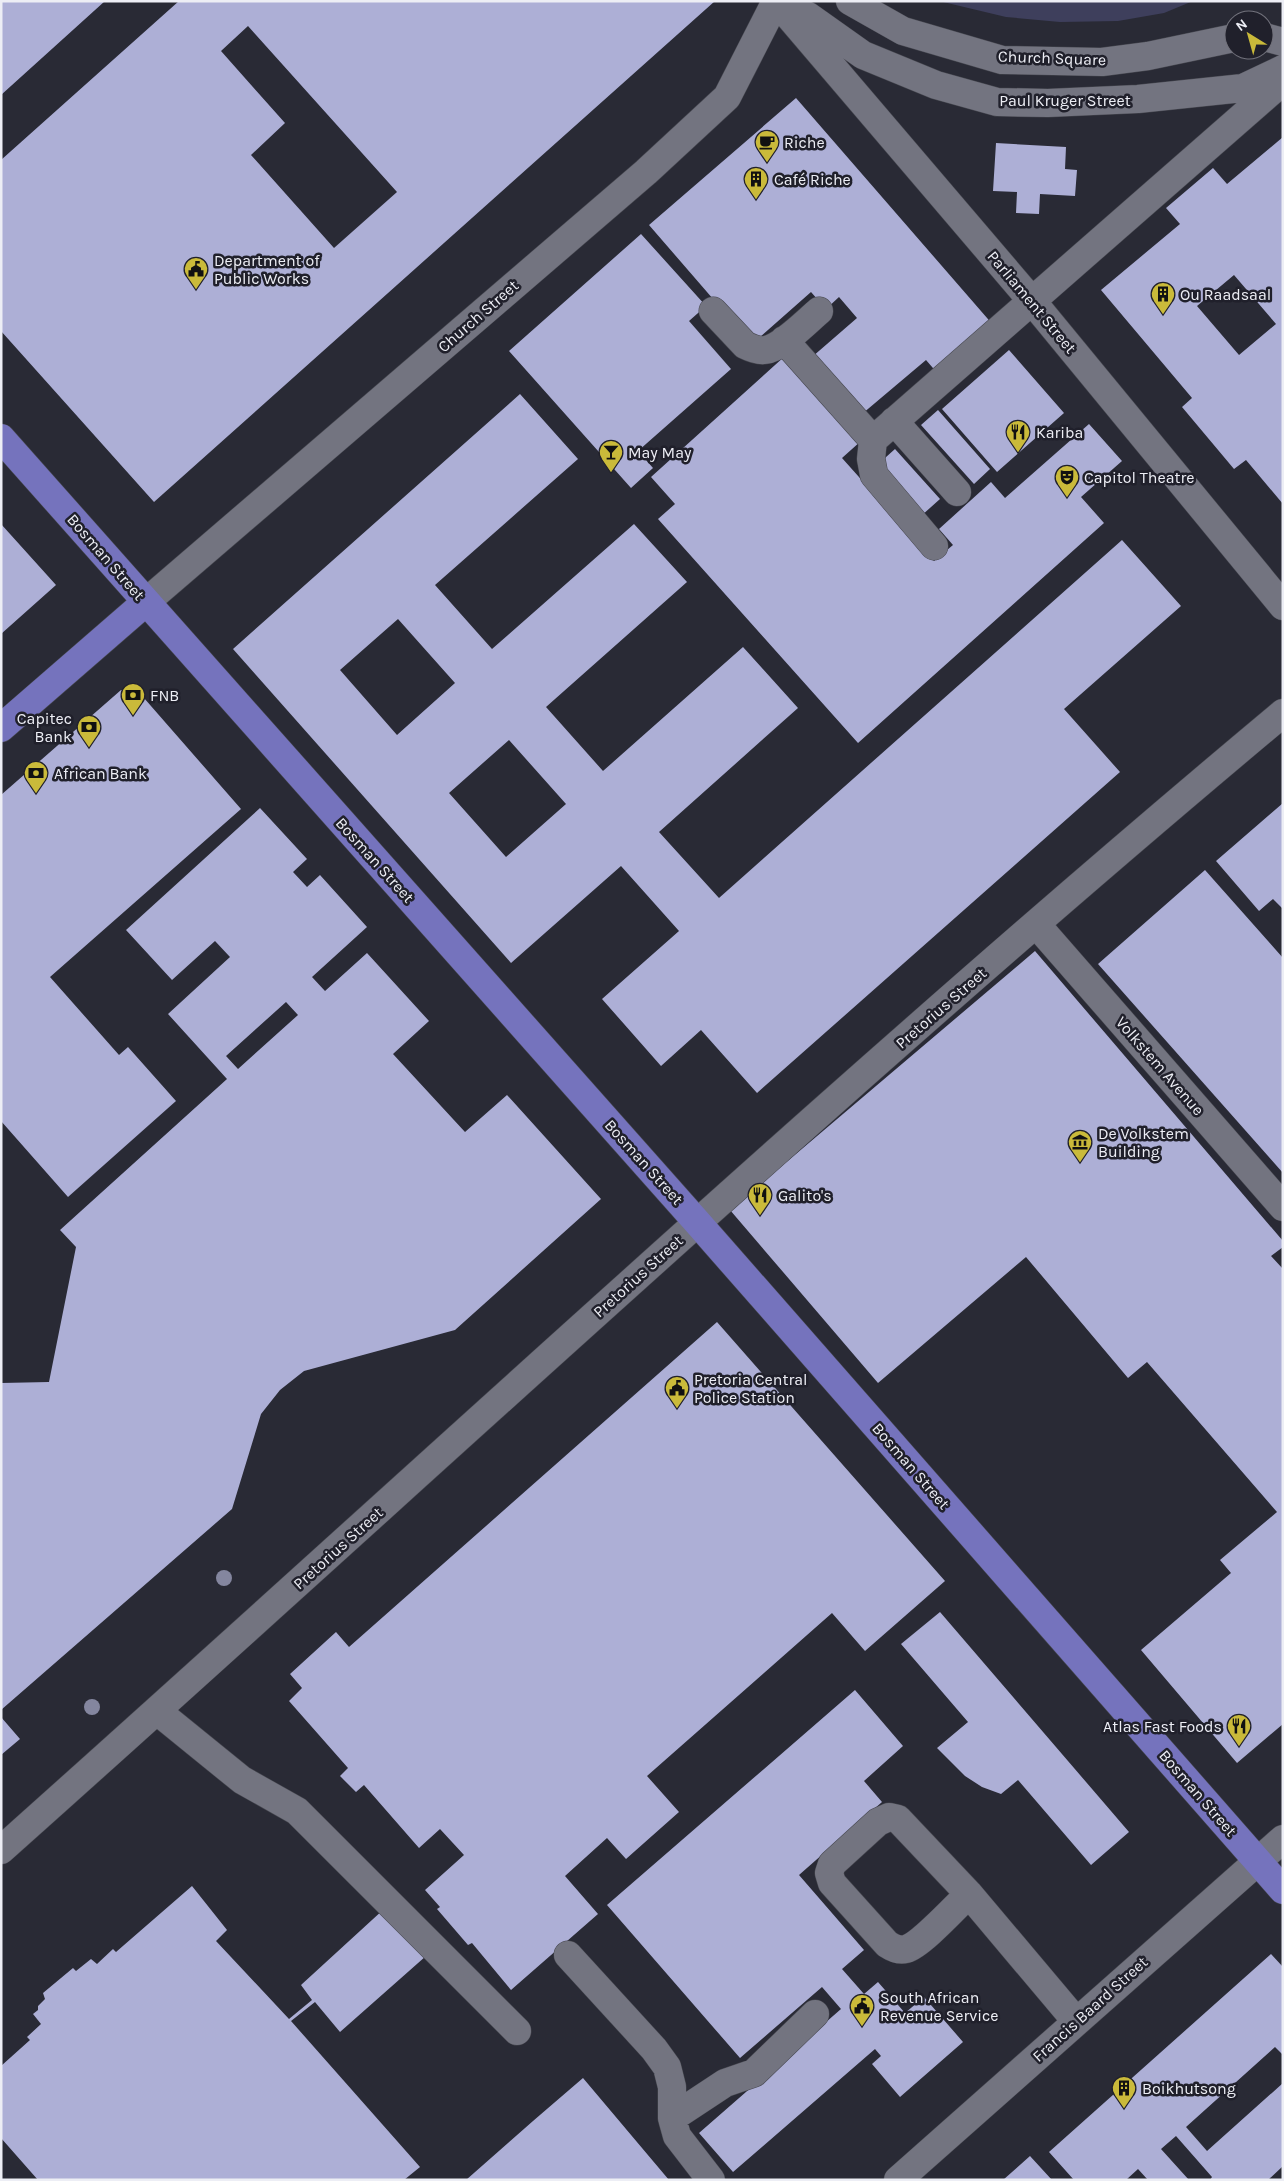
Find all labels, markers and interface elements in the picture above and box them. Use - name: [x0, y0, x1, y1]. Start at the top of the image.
- north arrow: [1224, 10, 1274, 60]
- text: N: [1232, 15, 1251, 35]
- street label: Church Square: [998, 47, 1106, 69]
- street label: Paul Kruger Street: [999, 91, 1131, 110]
- cafe icon: Riche: [754, 129, 780, 163]
- place label: Riche: [784, 133, 825, 152]
- building icon: Café Riche: [743, 166, 769, 200]
- place label: Café Riche: [774, 170, 851, 189]
- street label: Parliament Street: [984, 247, 1080, 357]
- place label: Department of Public Works: [214, 251, 320, 288]
- public building icon: Department of Public Works: [183, 256, 209, 290]
- street label: Church Street: [434, 276, 522, 356]
- building icon: Ou Raadsaal: [1150, 281, 1176, 315]
- place label: Ou Raadsaal: [1180, 285, 1271, 304]
- restaurant icon: Kariba: [1005, 419, 1031, 453]
- place label: Kariba: [1036, 423, 1083, 442]
- bar icon: May May: [598, 439, 624, 473]
- place label: May May: [628, 443, 692, 462]
- theatre icon: Capitol Theatre: [1054, 464, 1080, 498]
- place label: Capitol Theatre: [1084, 468, 1194, 487]
- street label: Bosman Street: [63, 510, 149, 604]
- bank icon: FNB: [120, 682, 146, 716]
- place label: FNB: [150, 686, 179, 705]
- place label: Capitec Bank: [17, 709, 72, 746]
- bank icon: Capitec Bank: [76, 714, 102, 748]
- bank icon: African Bank: [23, 760, 49, 794]
- place label: African Bank: [54, 764, 147, 783]
- street label: Bosman Street: [332, 813, 418, 907]
- street label: Pretorius Street: [892, 963, 990, 1053]
- street label: Volkstem Avenue: [1112, 1013, 1208, 1119]
- street label: Bosman Street: [601, 1115, 687, 1209]
- place label: De Volkstem Building: [1098, 1124, 1189, 1161]
- museum icon: De Volkstem Building: [1067, 1129, 1093, 1163]
- restaurant icon: Galito's: [747, 1182, 773, 1216]
- place label: Galito's: [778, 1186, 832, 1205]
- street label: Pretorius Street: [589, 1231, 687, 1321]
- place label: Pretoria Central Police Station: [694, 1370, 808, 1407]
- public building icon: Pretoria Central Police Station: [664, 1375, 690, 1409]
- street label: Bosman Street: [868, 1419, 954, 1513]
- street label: Pretorius Street: [289, 1503, 387, 1593]
- restaurant icon: Atlas Fast Foods: [1226, 1713, 1252, 1747]
- place label: Atlas Fast Foods: [1103, 1717, 1222, 1736]
- street label: Bosman Street: [1155, 1746, 1241, 1840]
- street label: Francis Baard Street: [1028, 1952, 1152, 2066]
- place label: South African Revenue Service: [880, 1988, 999, 2025]
- public building icon: South African Revenue Service: [849, 1993, 875, 2027]
- building icon: Boikhutsong: [1111, 2075, 1137, 2109]
- place label: Boikhutsong: [1142, 2079, 1236, 2098]

